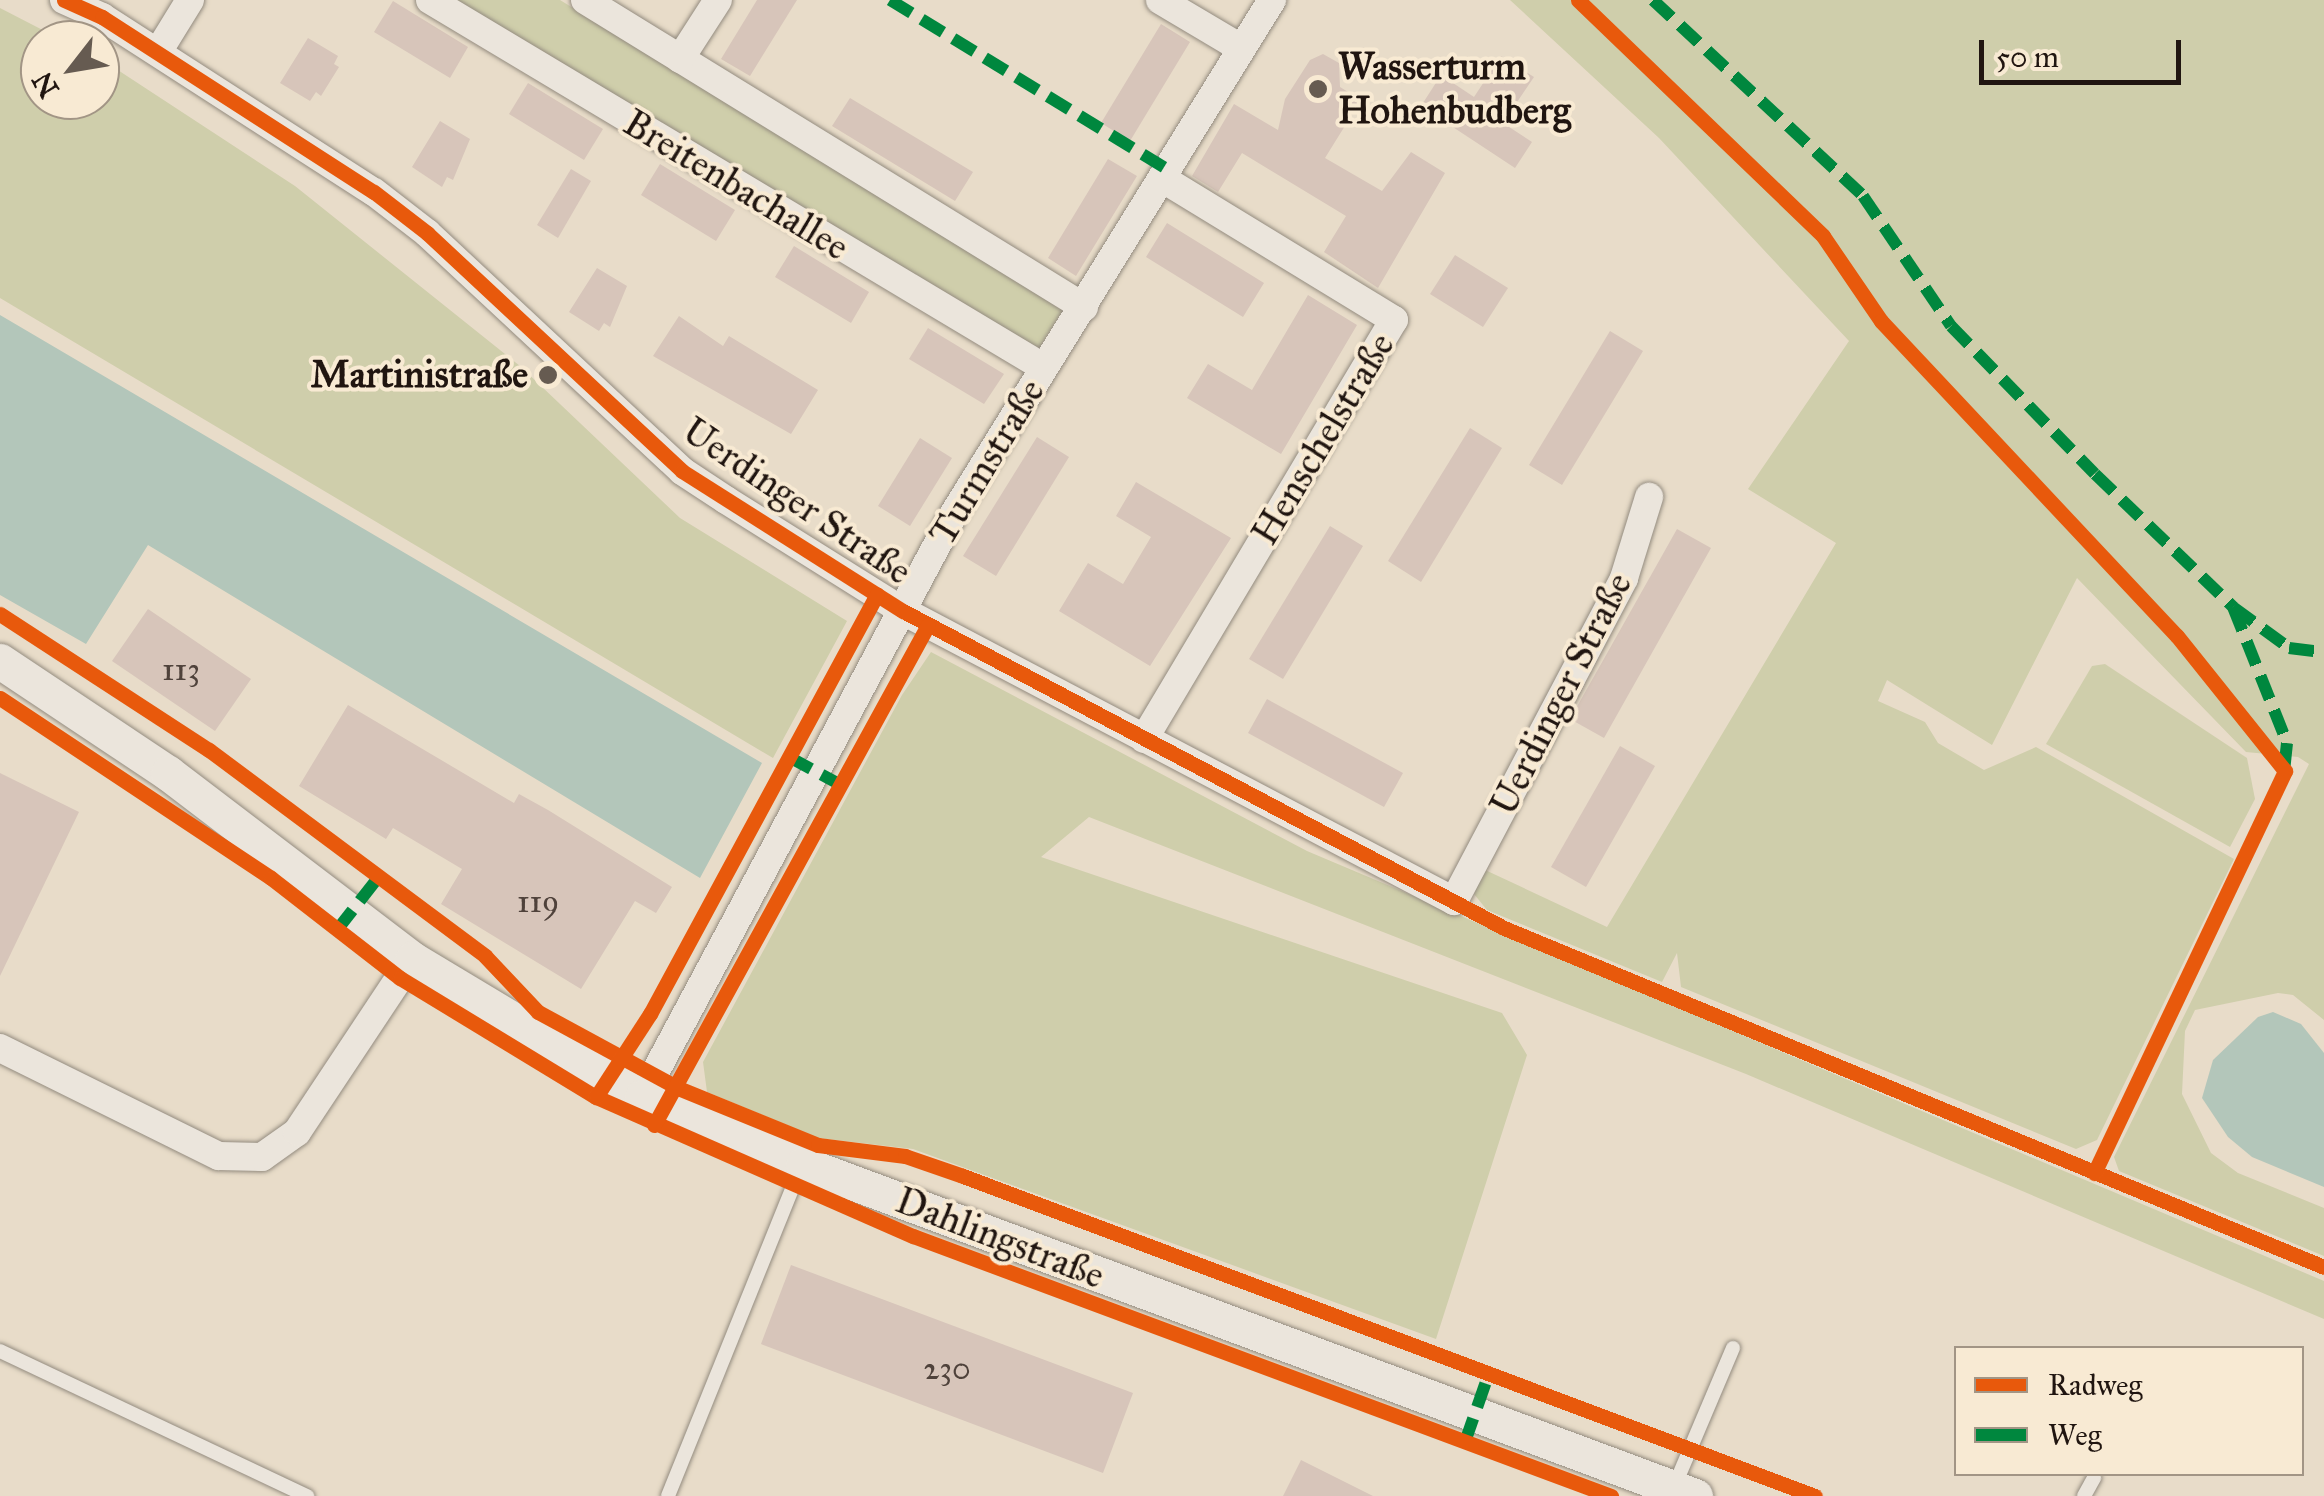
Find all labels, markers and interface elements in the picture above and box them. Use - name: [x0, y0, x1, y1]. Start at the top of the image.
- north arrow: [20, 20, 120, 120]
- scale bar: [1984, 20, 2186, 82]
- text: 50 m: [1996, 39, 2059, 75]
- place label: Wasserturm Hohenbudberg: [1338, 44, 1571, 133]
- text: N: [24, 65, 67, 104]
- marker: Wasserturm Hohenbudberg: [1307, 78, 1329, 100]
- street label: Breitenbachallee: [615, 100, 857, 270]
- street label: Henschelstraße: [1242, 325, 1404, 553]
- place label: Martinistraße: [311, 352, 528, 398]
- marker: Martinistraße: [537, 364, 559, 386]
- street label: Turmstraße: [920, 371, 1054, 553]
- street label: Uerdinger Straße: [674, 408, 920, 594]
- street label: Uerdinger Straße: [1480, 565, 1642, 823]
- house number: 113: [162, 651, 200, 689]
- house number: 119: [517, 883, 559, 921]
- street label: Dahlingstraße: [889, 1177, 1111, 1299]
- legend: [1954, 1346, 2304, 1476]
- house number: 230: [923, 1350, 971, 1388]
- text: Radweg: [2048, 1367, 2143, 1403]
- text: Weg: [2048, 1417, 2102, 1453]

